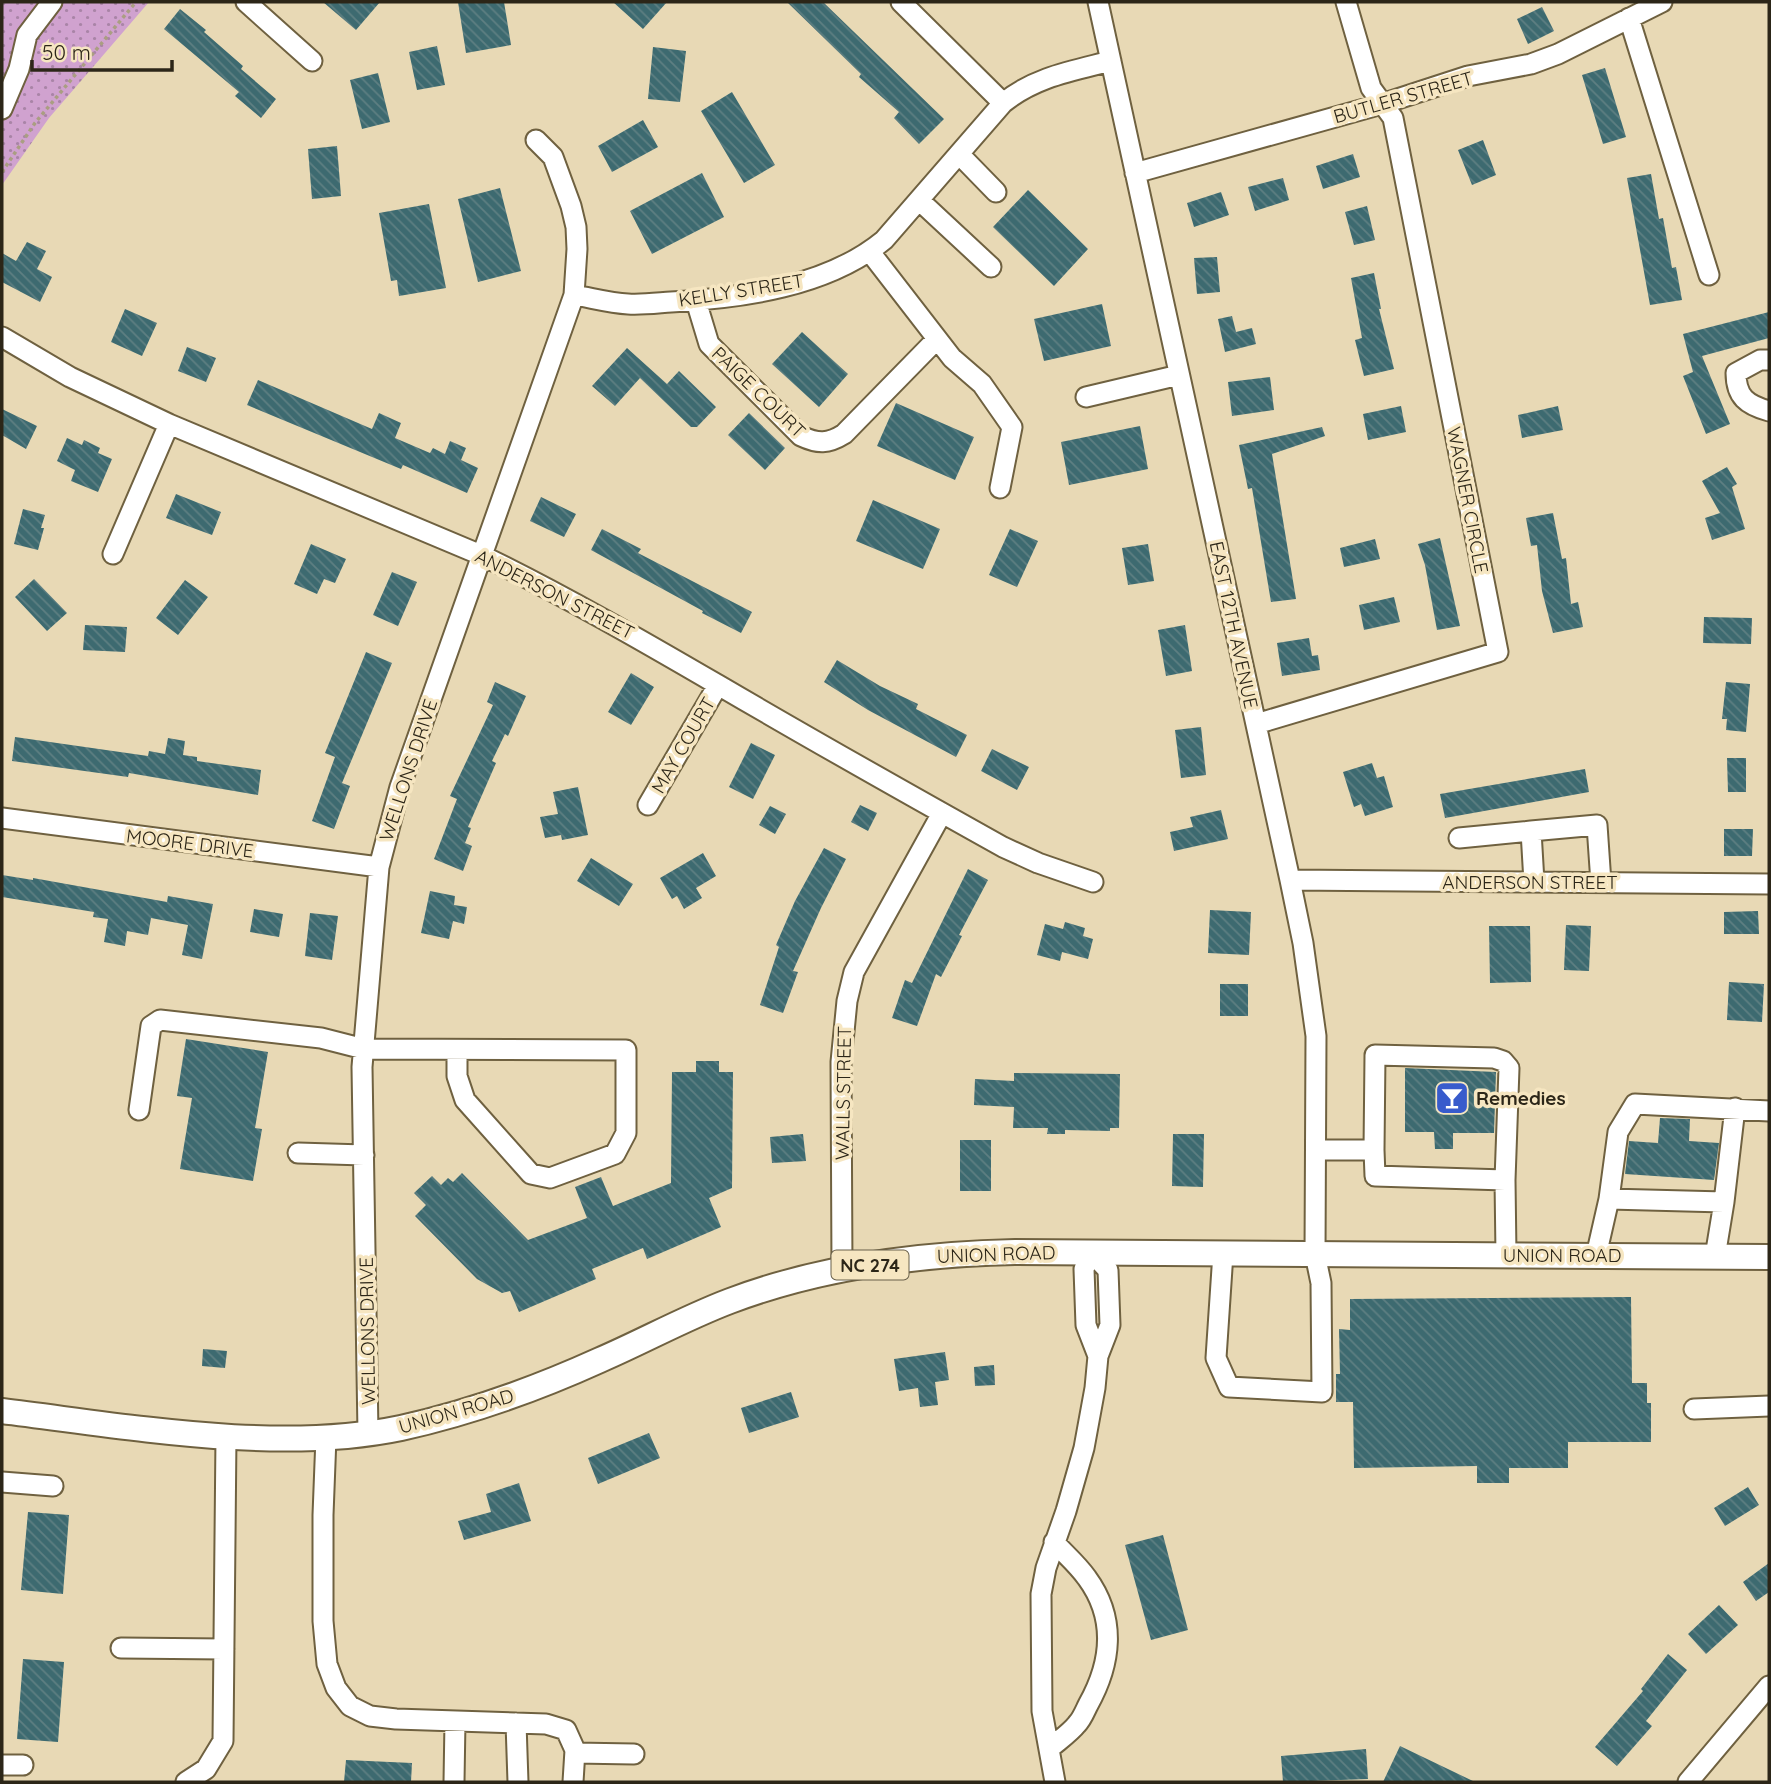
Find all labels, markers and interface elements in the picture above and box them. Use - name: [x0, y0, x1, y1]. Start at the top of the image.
- scale bar: [32, 28, 172, 72]
- text: 50 m: [42, 39, 91, 65]
- street label: BUTLER STREET: [1330, 66, 1476, 128]
- street label: KELLY STREET: [677, 268, 805, 312]
- street label: PAIGE COURT: [707, 341, 811, 443]
- street label: WAGNER CIRCLE: [1442, 425, 1494, 575]
- street label: EAST 12TH AVENUE: [1205, 539, 1263, 711]
- street label: ANDERSON STREET: [471, 543, 639, 645]
- street label: MAY COURT: [646, 692, 720, 798]
- street label: WELLONS DRIVE: [374, 696, 442, 844]
- street label: MOORE DRIVE: [125, 823, 255, 863]
- street label: ANDERSON STREET: [1442, 870, 1618, 894]
- street label: WALLS STREET: [830, 1026, 856, 1160]
- bar icon: Remedies: [1433, 1079, 1471, 1117]
- place label: Remedies: [1476, 1086, 1566, 1110]
- street label: UNION ROAD: [936, 1240, 1056, 1268]
- street label: UNION ROAD: [1503, 1243, 1621, 1267]
- road number: NC 274: [832, 1250, 908, 1280]
- street label: WELLONS DRIVE: [354, 1257, 380, 1405]
- street label: UNION ROAD: [396, 1383, 516, 1439]

